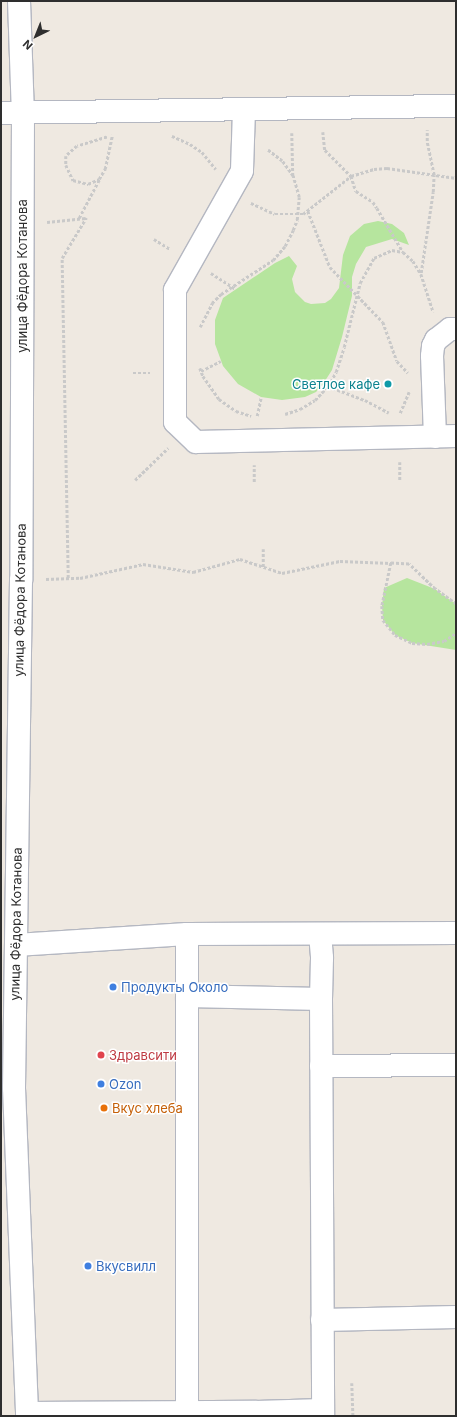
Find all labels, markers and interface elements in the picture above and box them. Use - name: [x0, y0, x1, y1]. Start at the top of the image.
- north arrow: [16, 16, 56, 56]
- text: N: [20, 37, 36, 53]
- street label: улица Фёдора Котанова: [14, 199, 30, 353]
- place label: Светлое кафе: [292, 376, 380, 392]
- marker: Светлое кафе: [383, 379, 393, 389]
- street label: улица Фёдора Котанова: [11, 523, 29, 677]
- street label: улица Фёдора Котанова: [7, 847, 25, 1001]
- place label: Продукты Около: [121, 979, 228, 995]
- marker: Продукты Около: [108, 982, 118, 992]
- place label: Здравсити: [109, 1047, 177, 1063]
- marker: Здравсити: [96, 1050, 106, 1060]
- place label: Ozon: [109, 1076, 141, 1092]
- marker: Ozon: [96, 1079, 106, 1089]
- place label: Вкус хлеба: [112, 1100, 183, 1116]
- marker: Вкус хлеба: [99, 1103, 109, 1113]
- place label: Вкусвилл: [96, 1258, 156, 1274]
- marker: Вкусвилл: [83, 1261, 93, 1271]

